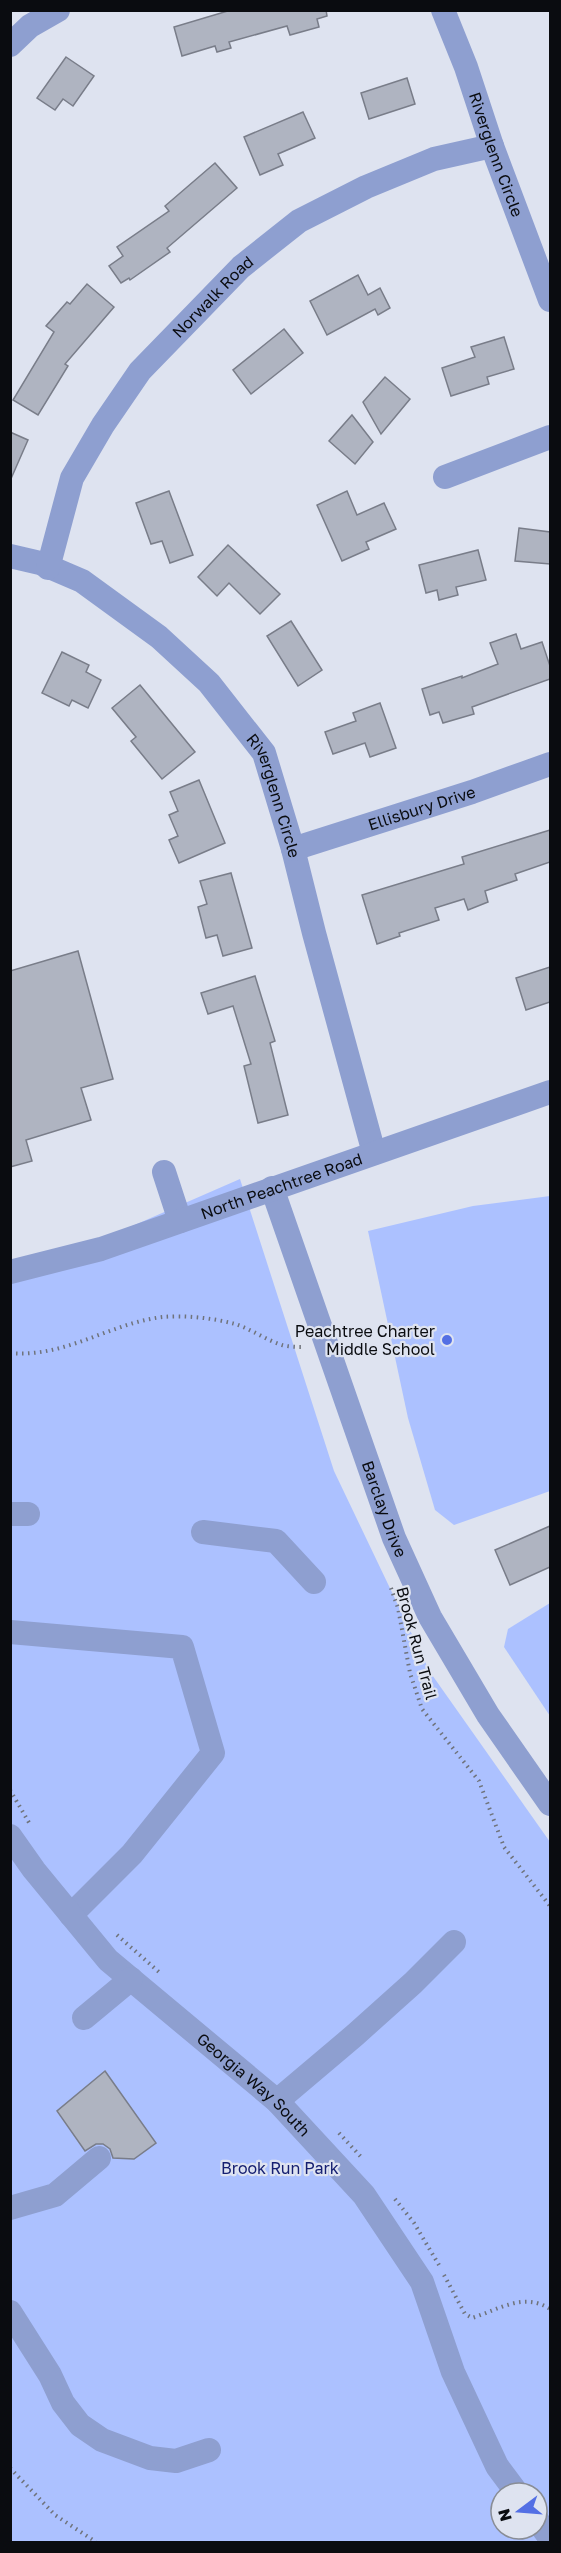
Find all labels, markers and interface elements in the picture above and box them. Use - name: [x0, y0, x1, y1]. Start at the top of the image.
- street label: Riverglenn Circle: [465, 89, 528, 220]
- street label: Norwalk Road: [168, 251, 257, 342]
- street label: Riverglenn Circle: [242, 729, 305, 860]
- street label: Ellisbury Drive: [365, 782, 478, 835]
- street label: North Peachtree Road: [198, 1148, 365, 1223]
- place label: Peachtree Charter Middle School: [295, 1321, 435, 1359]
- marker: Peachtree Charter Middle School: [440, 1333, 454, 1347]
- street label: Barclay Drive: [358, 1458, 411, 1560]
- street label: Brook Run Trail: [392, 1584, 442, 1702]
- street label: Georgia Way South: [193, 2029, 315, 2141]
- park label: Brook Run Park: [221, 2158, 339, 2178]
- north arrow: [489, 2481, 549, 2541]
- text: N: [493, 2507, 516, 2524]

